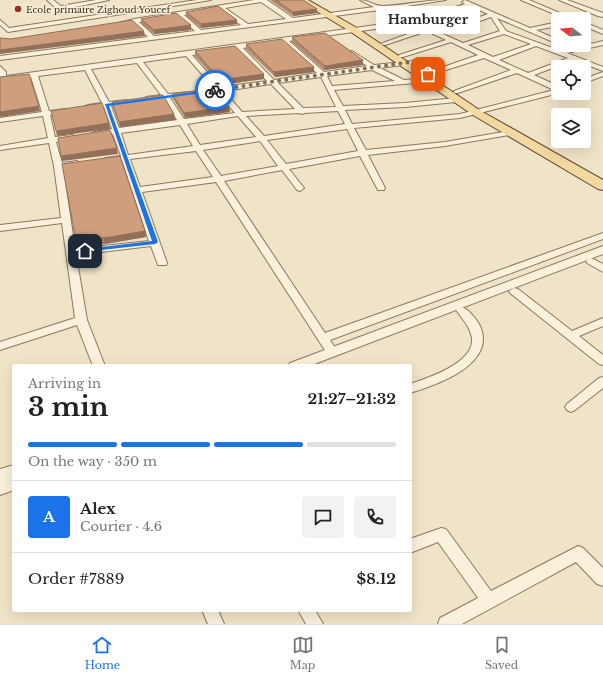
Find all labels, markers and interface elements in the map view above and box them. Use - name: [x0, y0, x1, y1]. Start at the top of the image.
- marker: Ecole primaire Zighoud Youcef: [13, 4, 23, 14]
- place label: Ecole primaire Zighoud Youcef: [26, 4, 171, 15]
- callout: Hamburger: [376, 6, 480, 34]
- text: Hamburger: [388, 11, 468, 28]
- north arrow: [551, 12, 591, 52]
- map controls: [551, 12, 591, 148]
- pin: [411, 57, 445, 91]
- button: locate: [551, 60, 591, 100]
- icon: bag: [417, 63, 439, 85]
- courier: [195, 70, 235, 110]
- icon: bike: [204, 79, 226, 101]
- button: layers: [551, 108, 591, 148]
- pin: [68, 234, 102, 268]
- icon: home: [74, 240, 96, 262]
- text: Arriving in: [28, 375, 101, 392]
- text: 21:27–21:32: [307, 389, 396, 408]
- text: 3 min: [28, 391, 109, 423]
- text: On the way · 350 m: [28, 453, 157, 470]
- button: chat: [302, 496, 344, 538]
- button: phone: [354, 496, 396, 538]
- text: Alex: [80, 499, 116, 518]
- text: A: [43, 507, 55, 526]
- text: Courier · 4.6: [80, 518, 162, 535]
- text: Order #7889: [28, 569, 124, 588]
- text: $8.12: [357, 569, 396, 588]
- tab: Home: [85, 634, 120, 672]
- tab: Map: [290, 634, 315, 672]
- tab: Saved: [485, 634, 518, 672]

